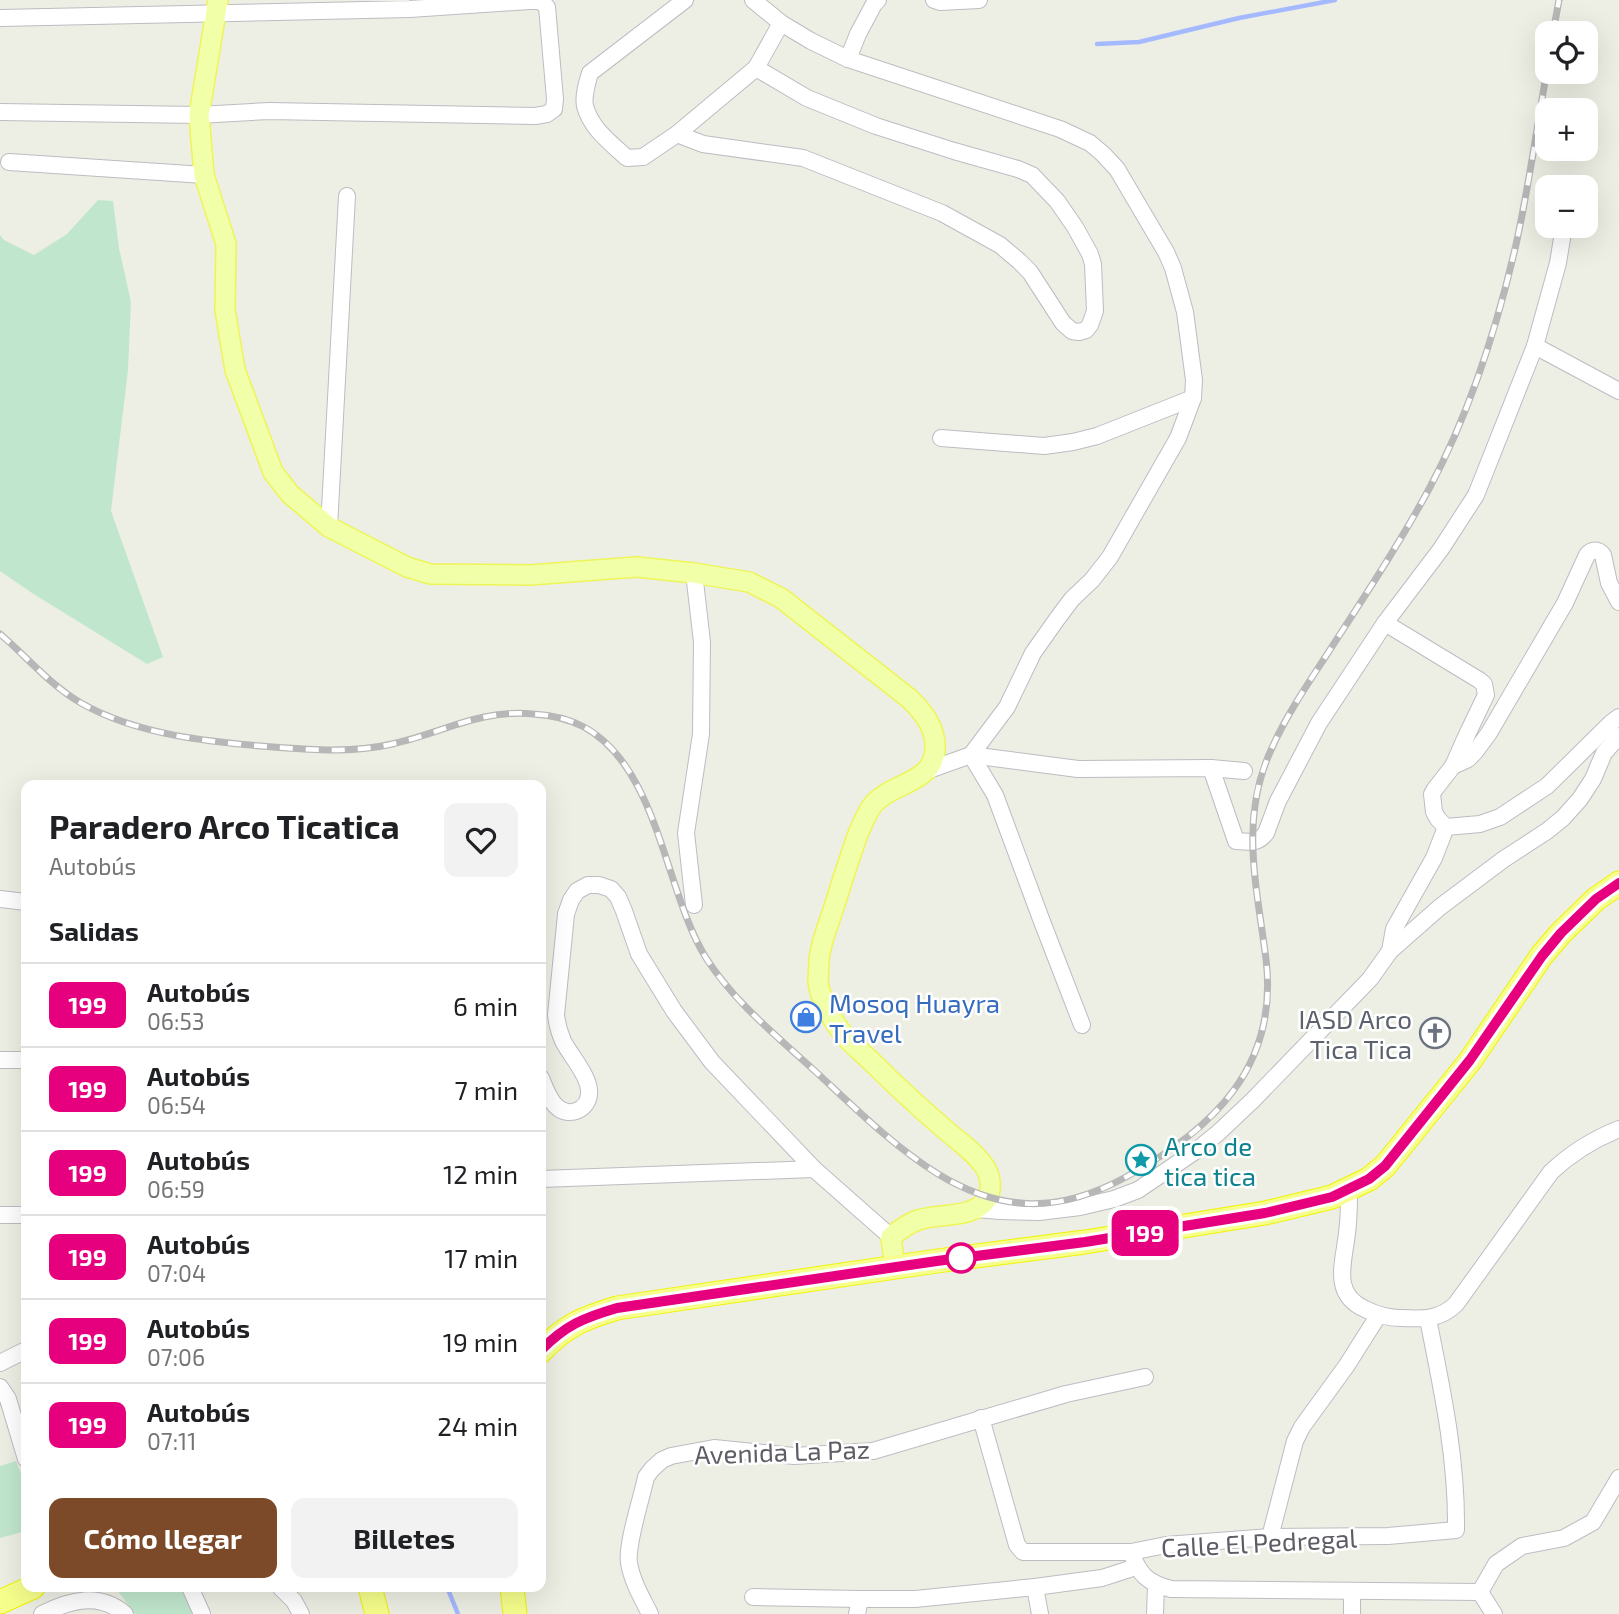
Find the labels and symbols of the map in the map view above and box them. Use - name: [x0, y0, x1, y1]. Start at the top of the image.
- place label: Mosoq Huayra Travel: [829, 987, 1000, 1048]
- shop icon: Mosoq Huayra Travel: [789, 1000, 823, 1034]
- place label: IASD Arco Tica Tica: [1298, 1003, 1412, 1064]
- church icon: IASD Arco Tica Tica: [1418, 1016, 1452, 1050]
- place label: Arco de tica tica: [1164, 1130, 1256, 1191]
- place icon: Arco de tica tica: [1124, 1143, 1158, 1177]
- line badge: 199: [1105, 1210, 1185, 1256]
- unlabelled marker: [946, 1243, 976, 1273]
- street label: Avenida La Paz: [694, 1432, 870, 1470]
- street label: Calle El Pedregal: [1160, 1521, 1358, 1563]

